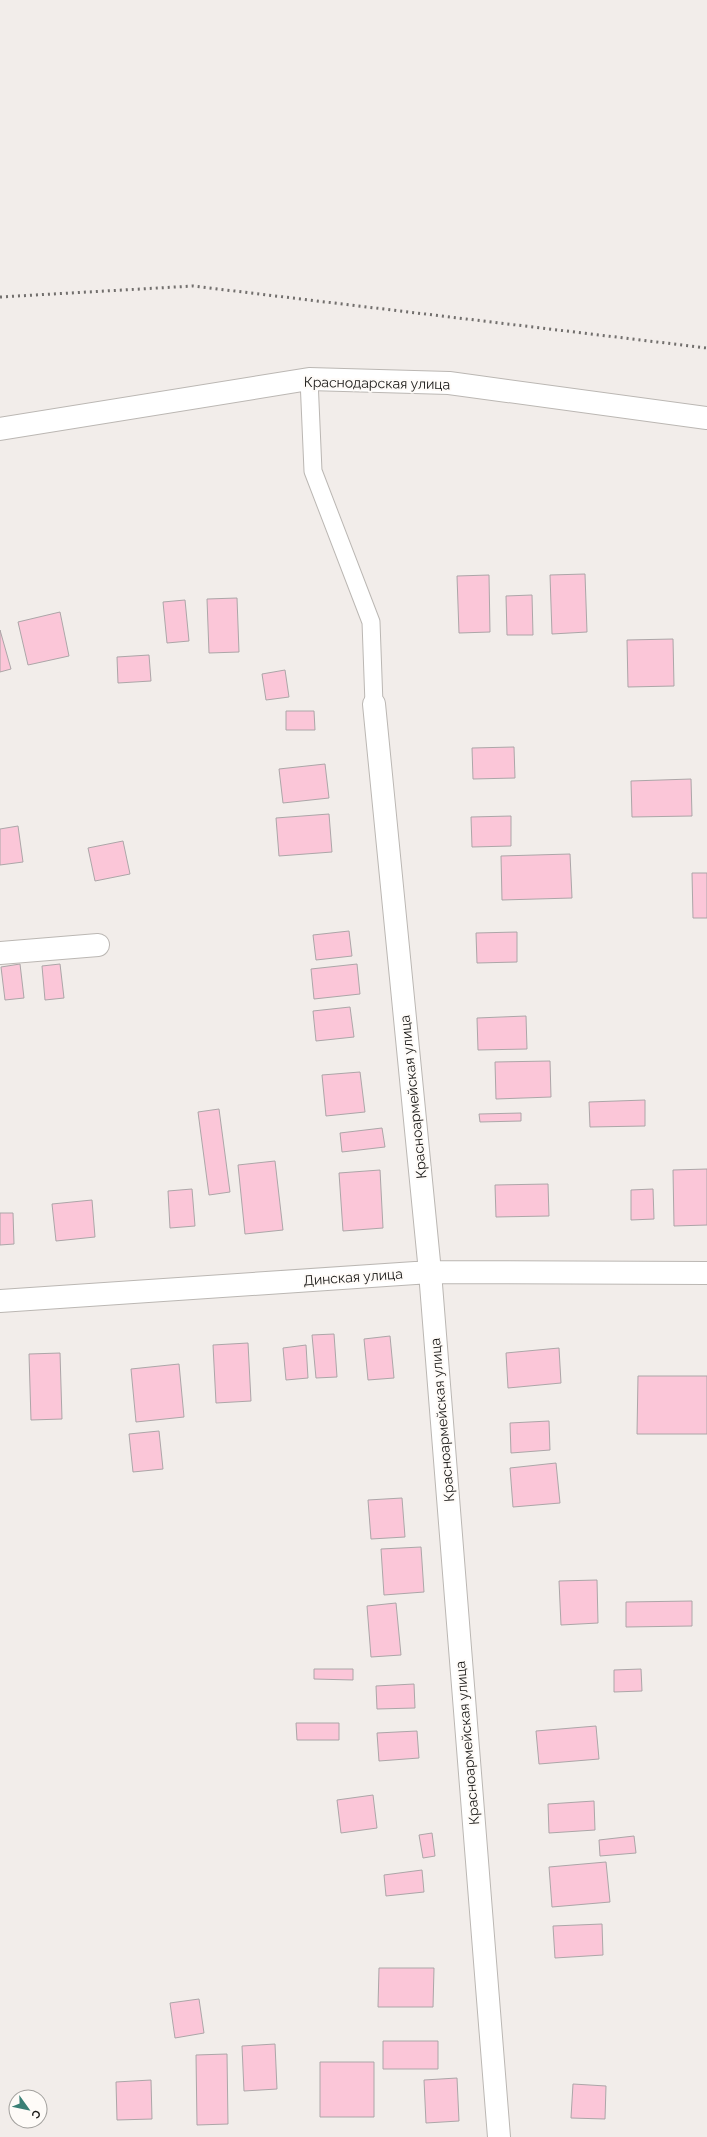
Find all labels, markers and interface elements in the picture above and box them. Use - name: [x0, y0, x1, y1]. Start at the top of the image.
- street label: Краснодарская улица: [304, 374, 450, 392]
- street label: Красноармейская улица: [396, 1014, 430, 1180]
- street label: Динская улица: [303, 1266, 403, 1288]
- street label: Красноармейская улица: [427, 1337, 457, 1503]
- street label: Красноармейская улица: [452, 1660, 482, 1826]
- north arrow: [8, 2089, 48, 2129]
- text: С: [28, 2107, 43, 2121]

